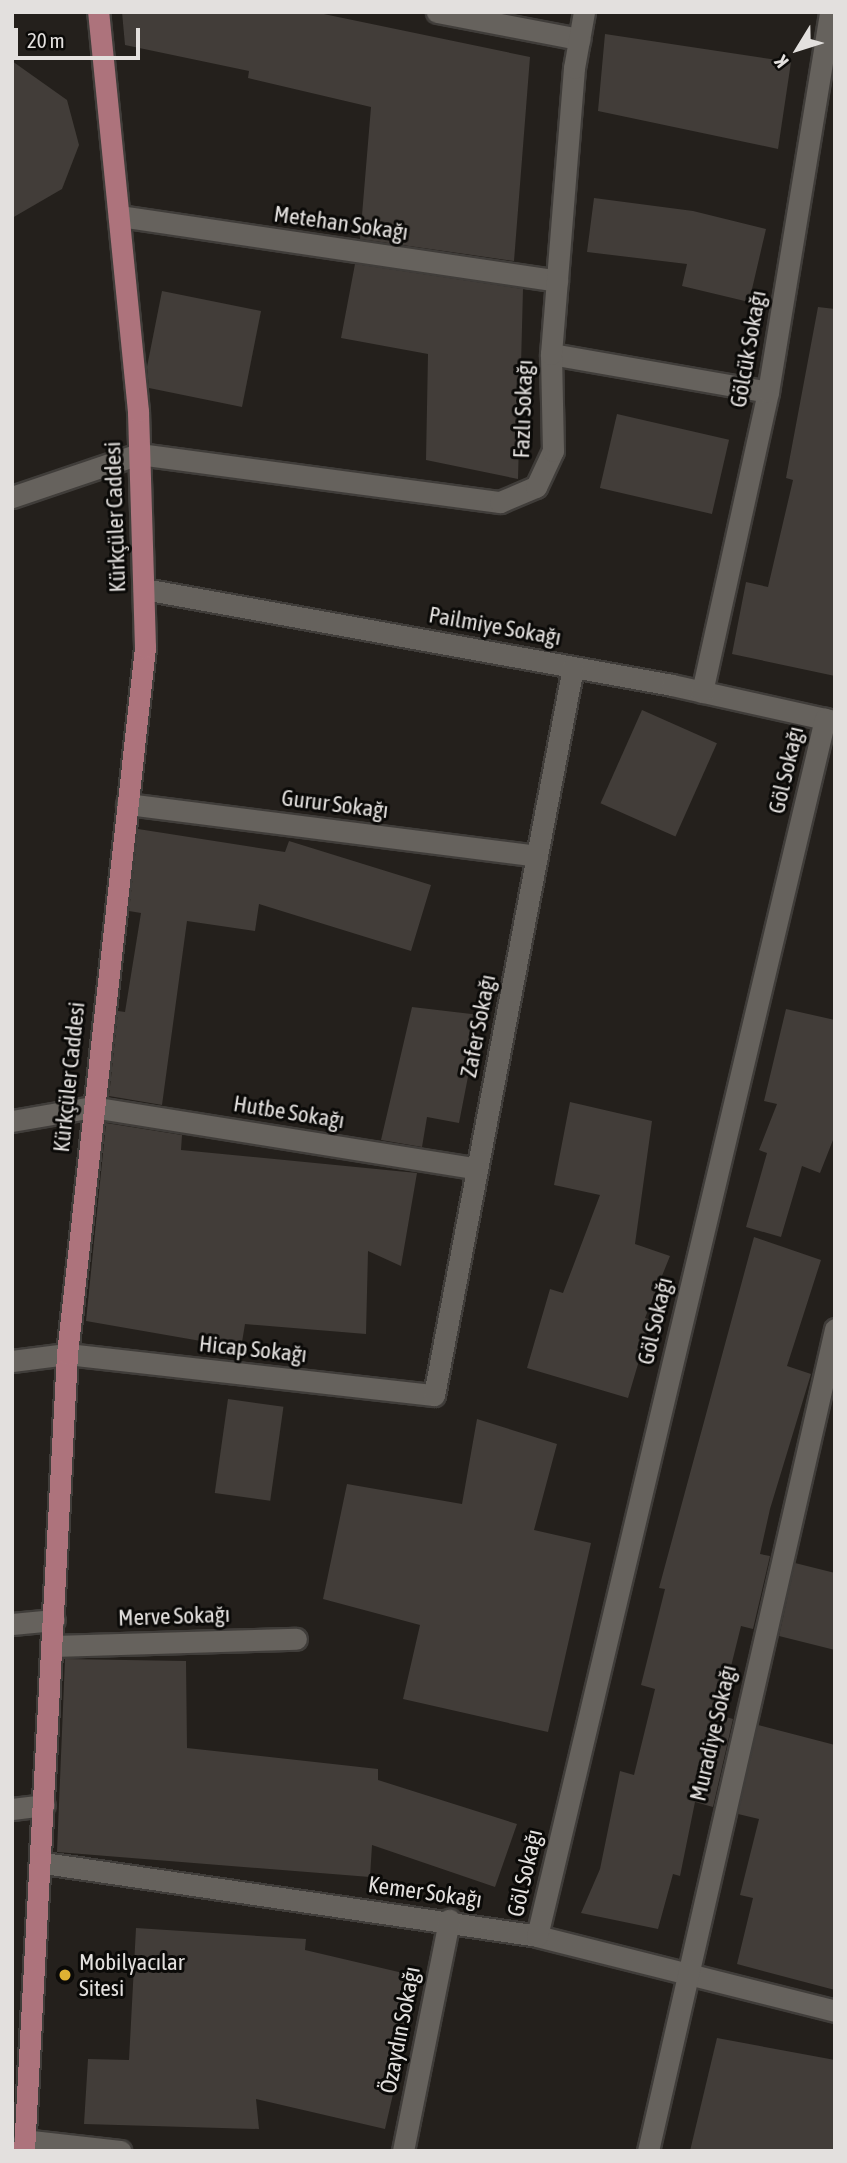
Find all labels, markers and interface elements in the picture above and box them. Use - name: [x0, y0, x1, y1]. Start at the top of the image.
- scale bar: [18, 14, 144, 58]
- north arrow: [763, 14, 833, 84]
- text: 20 m: [27, 28, 65, 52]
- text: K: [770, 51, 793, 72]
- street label: Metehan Sokağı: [272, 200, 410, 246]
- street label: Gölcük Sokağı: [724, 288, 772, 410]
- street label: Fazlı Sokağı: [507, 359, 539, 459]
- street label: Kürkçüler Caddesi: [99, 441, 131, 593]
- street label: Pailmiye Sokağı: [427, 601, 563, 651]
- street label: Göl Sokağı: [763, 724, 809, 816]
- street label: Gurur Sokağı: [280, 784, 390, 824]
- street label: Zafer Sokağı: [455, 972, 501, 1080]
- street label: Kürkçüler Caddesi: [47, 1000, 91, 1154]
- street label: Hutbe Sokağı: [232, 1090, 346, 1134]
- street label: Göl Sokağı: [632, 1275, 678, 1367]
- street label: Hicap Sokağı: [198, 1330, 308, 1368]
- street label: Merve Sokağı: [118, 1600, 230, 1632]
- street label: Muradiye Sokağı: [684, 1662, 742, 1804]
- street label: Göl Sokağı: [502, 1827, 548, 1919]
- street label: Kemer Sokağı: [366, 1870, 484, 1914]
- place label: Mobilyacılar Sitesi: [79, 1948, 185, 2002]
- street label: Özaydın Sokağı: [374, 1964, 426, 2096]
- marker: Mobilyacılar Sitesi: [57, 1967, 73, 1983]

